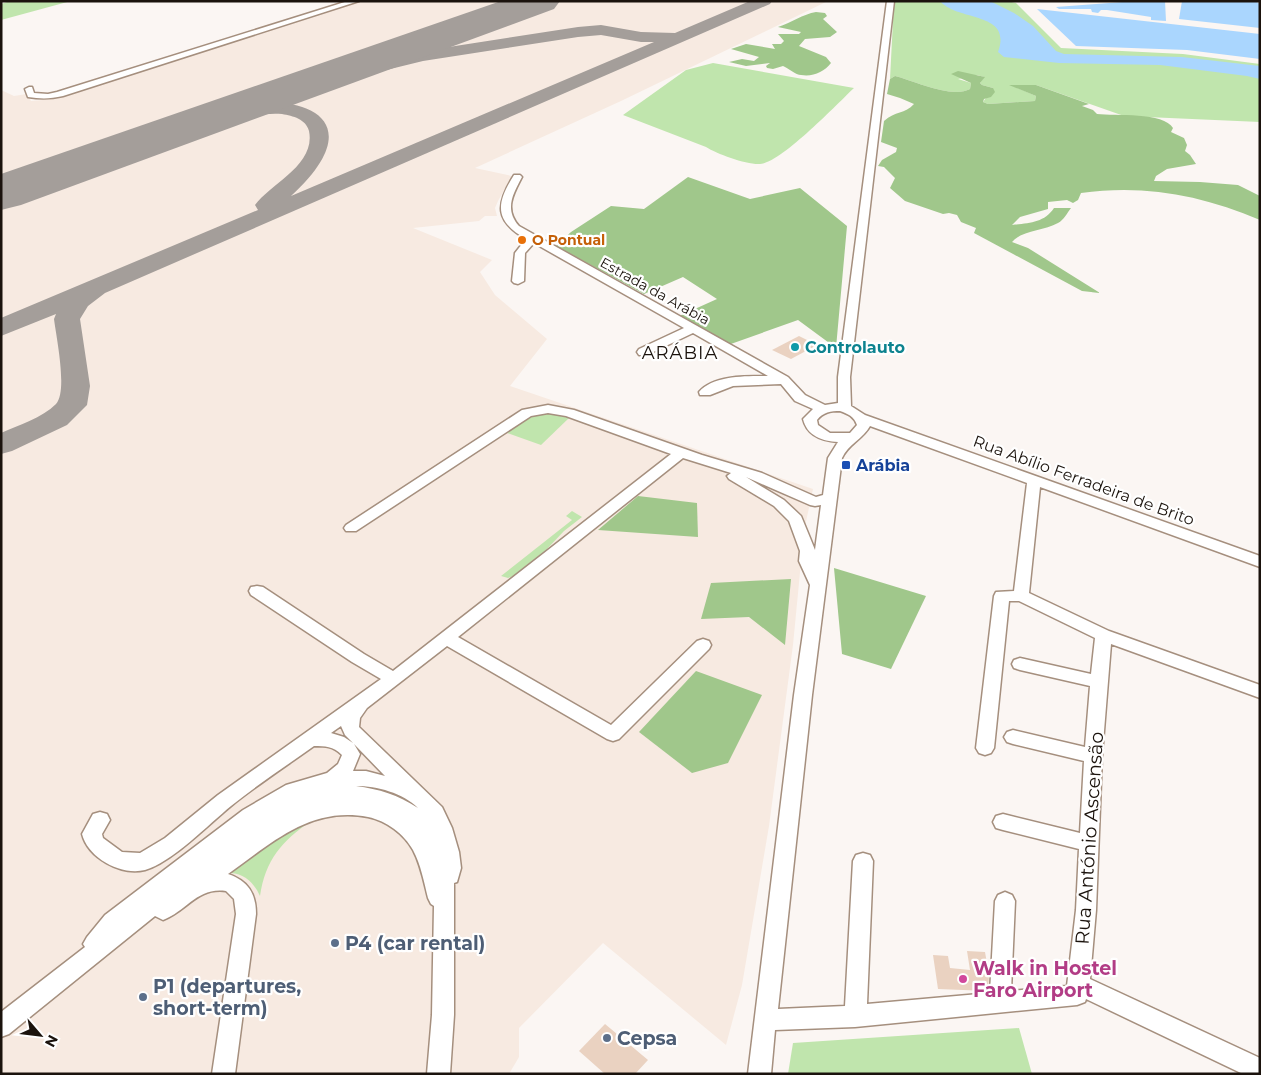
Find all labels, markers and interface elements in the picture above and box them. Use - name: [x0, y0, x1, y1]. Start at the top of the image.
- place label: O Pontual: [532, 231, 605, 249]
- marker: O Pontual: [516, 234, 528, 246]
- street label: Estrada da Arábia: [597, 253, 713, 329]
- place label: Controlauto: [805, 338, 905, 357]
- marker: Controlauto: [789, 341, 801, 353]
- district label: ARÁBIA: [642, 342, 718, 364]
- street label: Rua Abílio Ferradeira de Brito: [971, 432, 1197, 529]
- place label: Arábia: [855, 456, 910, 475]
- marker: Arábia: [840, 459, 852, 471]
- street label: Rua António Ascensão: [1071, 731, 1108, 945]
- place label: P4 (car rental): [345, 932, 485, 955]
- marker: P4 (car rental): [329, 937, 341, 949]
- place label: Walk in Hostel Faro Airport: [973, 957, 1117, 1002]
- marker: Walk in Hostel Faro Airport: [957, 973, 969, 985]
- place label: P1 (departures, short-term): [153, 975, 301, 1020]
- marker: P1 (departures, short-term): [137, 991, 149, 1003]
- north arrow: [15, 1010, 65, 1060]
- place label: Cepsa: [617, 1027, 677, 1050]
- text: N: [41, 1032, 62, 1050]
- marker: Cepsa: [601, 1032, 613, 1044]

